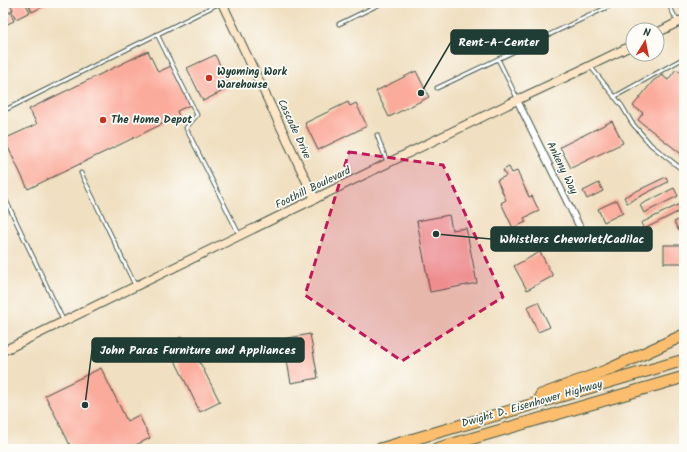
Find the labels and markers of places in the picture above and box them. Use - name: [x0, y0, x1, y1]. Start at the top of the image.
- callout: Rent-A-Center: [451, 30, 548, 54]
- place label: Wyoming Work Warehouse: [217, 63, 287, 94]
- marker: Wyoming Work Warehouse: [204, 73, 214, 83]
- place label: The Home Depot: [111, 111, 193, 129]
- marker: The Home Depot: [98, 115, 108, 125]
- callout: Whistlers Chevorlet/Cadilac: [491, 227, 652, 251]
- callout: John Paras Furniture and Appliances: [92, 338, 304, 362]

